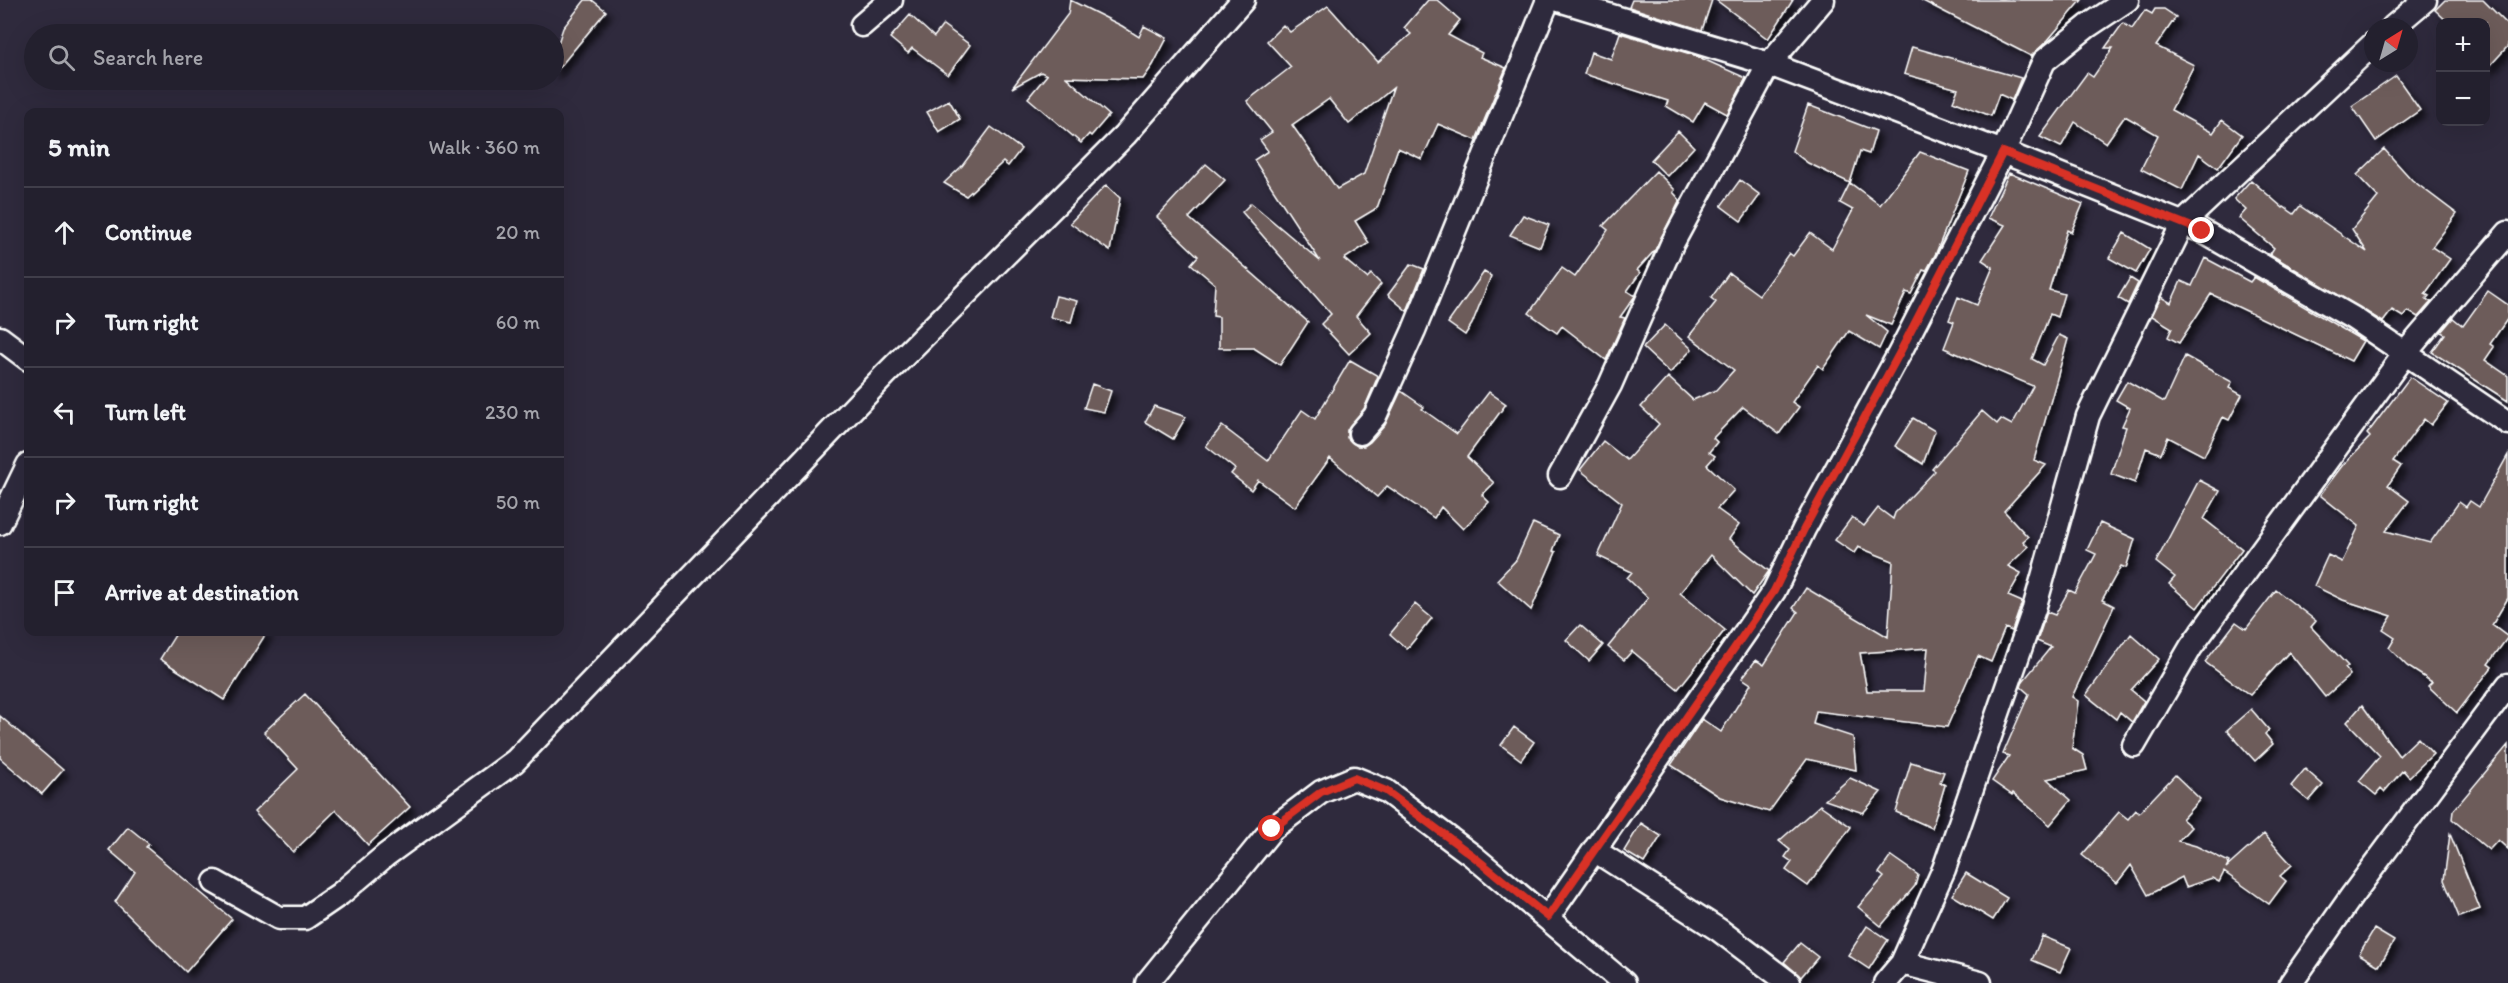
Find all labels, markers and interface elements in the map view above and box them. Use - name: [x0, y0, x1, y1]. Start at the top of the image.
- north arrow: [2364, 18, 2418, 72]
- map controls: [2436, 18, 2490, 126]
- button: +: [2436, 18, 2490, 72]
- search box: [24, 24, 564, 90]
- icon: search: [45, 41, 78, 74]
- text: Search here: [93, 44, 203, 71]
- button: −: [2436, 72, 2490, 126]
- text: 5 min: [48, 131, 110, 163]
- text: Walk · 360 m: [428, 135, 540, 159]
- icon: ahead: [48, 216, 81, 249]
- route end: [2188, 217, 2214, 243]
- text: Continue: [105, 219, 192, 246]
- text: 20 m: [496, 220, 540, 244]
- icon: right: [48, 306, 81, 339]
- text: Turn right: [105, 309, 199, 336]
- text: 60 m: [496, 310, 540, 334]
- icon: left: [48, 396, 81, 429]
- text: Turn left: [105, 399, 186, 426]
- text: 230 m: [485, 400, 540, 424]
- icon: right: [48, 486, 81, 519]
- text: Turn right: [105, 489, 199, 516]
- text: 50 m: [496, 490, 540, 514]
- icon: arrive: [48, 576, 81, 609]
- text: Arrive at destination: [105, 579, 299, 606]
- route start: [1258, 815, 1284, 841]

